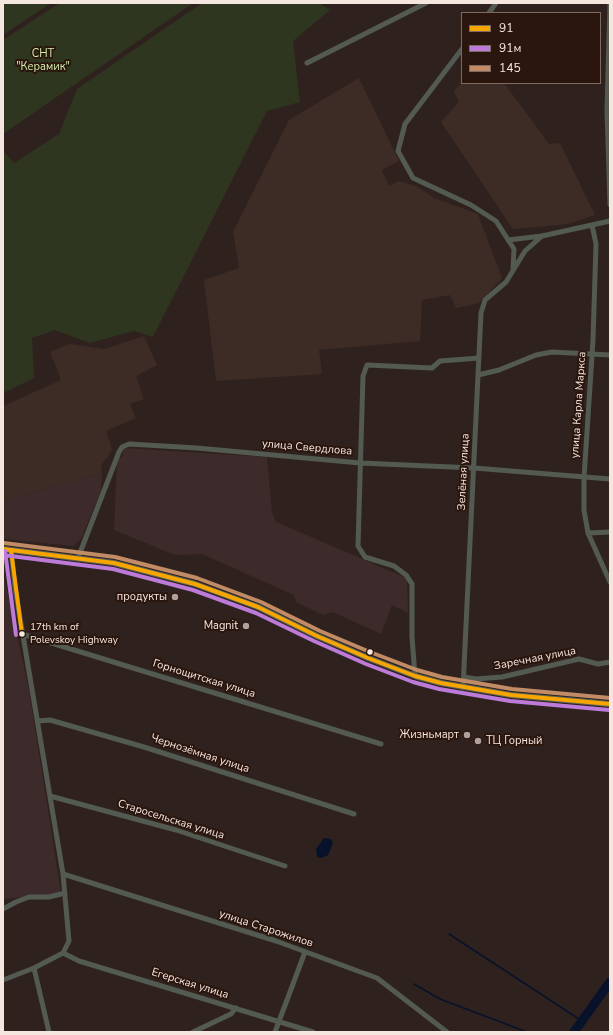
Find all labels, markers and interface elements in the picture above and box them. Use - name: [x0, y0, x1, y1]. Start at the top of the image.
- legend: [461, 12, 601, 84]
- text: 91: [499, 20, 513, 36]
- text: 91м: [499, 40, 521, 56]
- park label: СНТ "Керамик": [16, 47, 70, 73]
- text: 145: [499, 60, 521, 76]
- street label: улица Карла Маркса: [569, 351, 589, 459]
- street label: Зелёная улица: [455, 433, 473, 511]
- street label: улица Свердлова: [261, 437, 353, 459]
- place label: продукты: [117, 590, 167, 604]
- marker: продукты: [170, 592, 180, 602]
- place label: Magnit: [204, 619, 238, 633]
- marker: Magnit: [241, 621, 251, 631]
- place label: 17th km of Polevskoy Highway: [30, 622, 118, 646]
- marker: 17th km of Polevskoy Highway: [17, 629, 27, 639]
- street label: Заречная улица: [493, 645, 577, 673]
- unlabelled marker: [365, 647, 375, 657]
- street label: Горнощитская улица: [151, 657, 257, 701]
- place label: Жизньмарт: [400, 728, 459, 742]
- marker: Жизньмарт: [462, 730, 472, 740]
- street label: Чернозёмная улица: [149, 732, 251, 776]
- place label: ТЦ Горный: [486, 734, 542, 748]
- marker: ТЦ Горный: [473, 736, 483, 746]
- street label: Старосельская улица: [116, 798, 226, 842]
- street label: улица Старожилов: [217, 908, 315, 950]
- street label: Егерская улица: [150, 966, 230, 1002]

